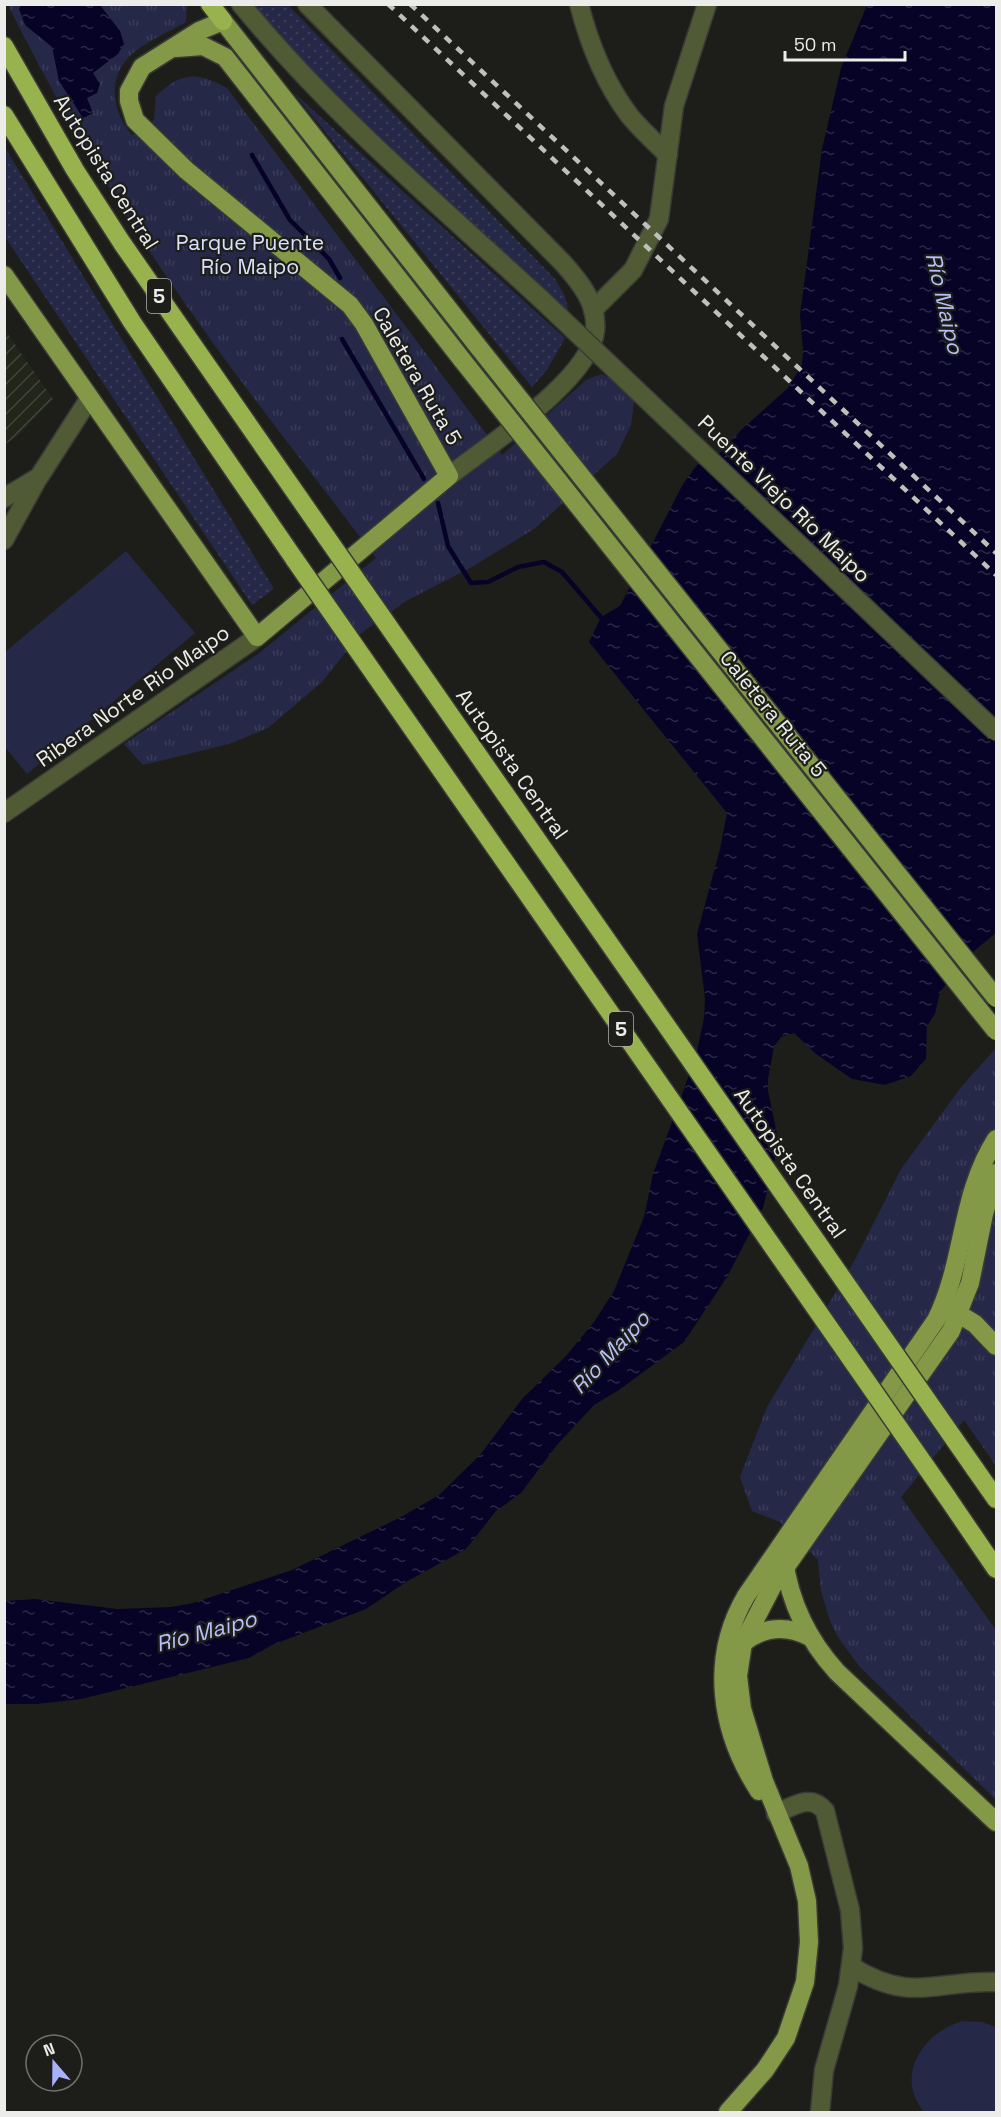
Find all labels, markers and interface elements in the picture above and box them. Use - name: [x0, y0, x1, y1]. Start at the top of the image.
- scale bar: [785, 24, 905, 62]
- text: 50 m: [794, 33, 836, 56]
- street label: Autopista Central: [48, 89, 165, 254]
- park label: Parque Puente Río Maipo: [176, 229, 324, 280]
- water label: Río Maipo: [920, 249, 971, 358]
- road number: 5: [147, 279, 171, 313]
- street label: Caletera Ruta 5: [367, 302, 468, 450]
- street label: Puente Viejo Río Maipo: [692, 409, 876, 588]
- street label: Ribera Norte Rio Maipo: [31, 619, 235, 773]
- street label: Caletera Ruta 5: [714, 645, 833, 783]
- street label: Autopista Central: [450, 683, 574, 844]
- road number: 5: [609, 1012, 633, 1046]
- street label: Autopista Central: [728, 1082, 852, 1243]
- water label: Río Maipo: [565, 1304, 656, 1399]
- water label: Río Maipo: [152, 1604, 261, 1658]
- north arrow: [24, 2033, 84, 2093]
- text: N: [40, 2038, 58, 2061]

